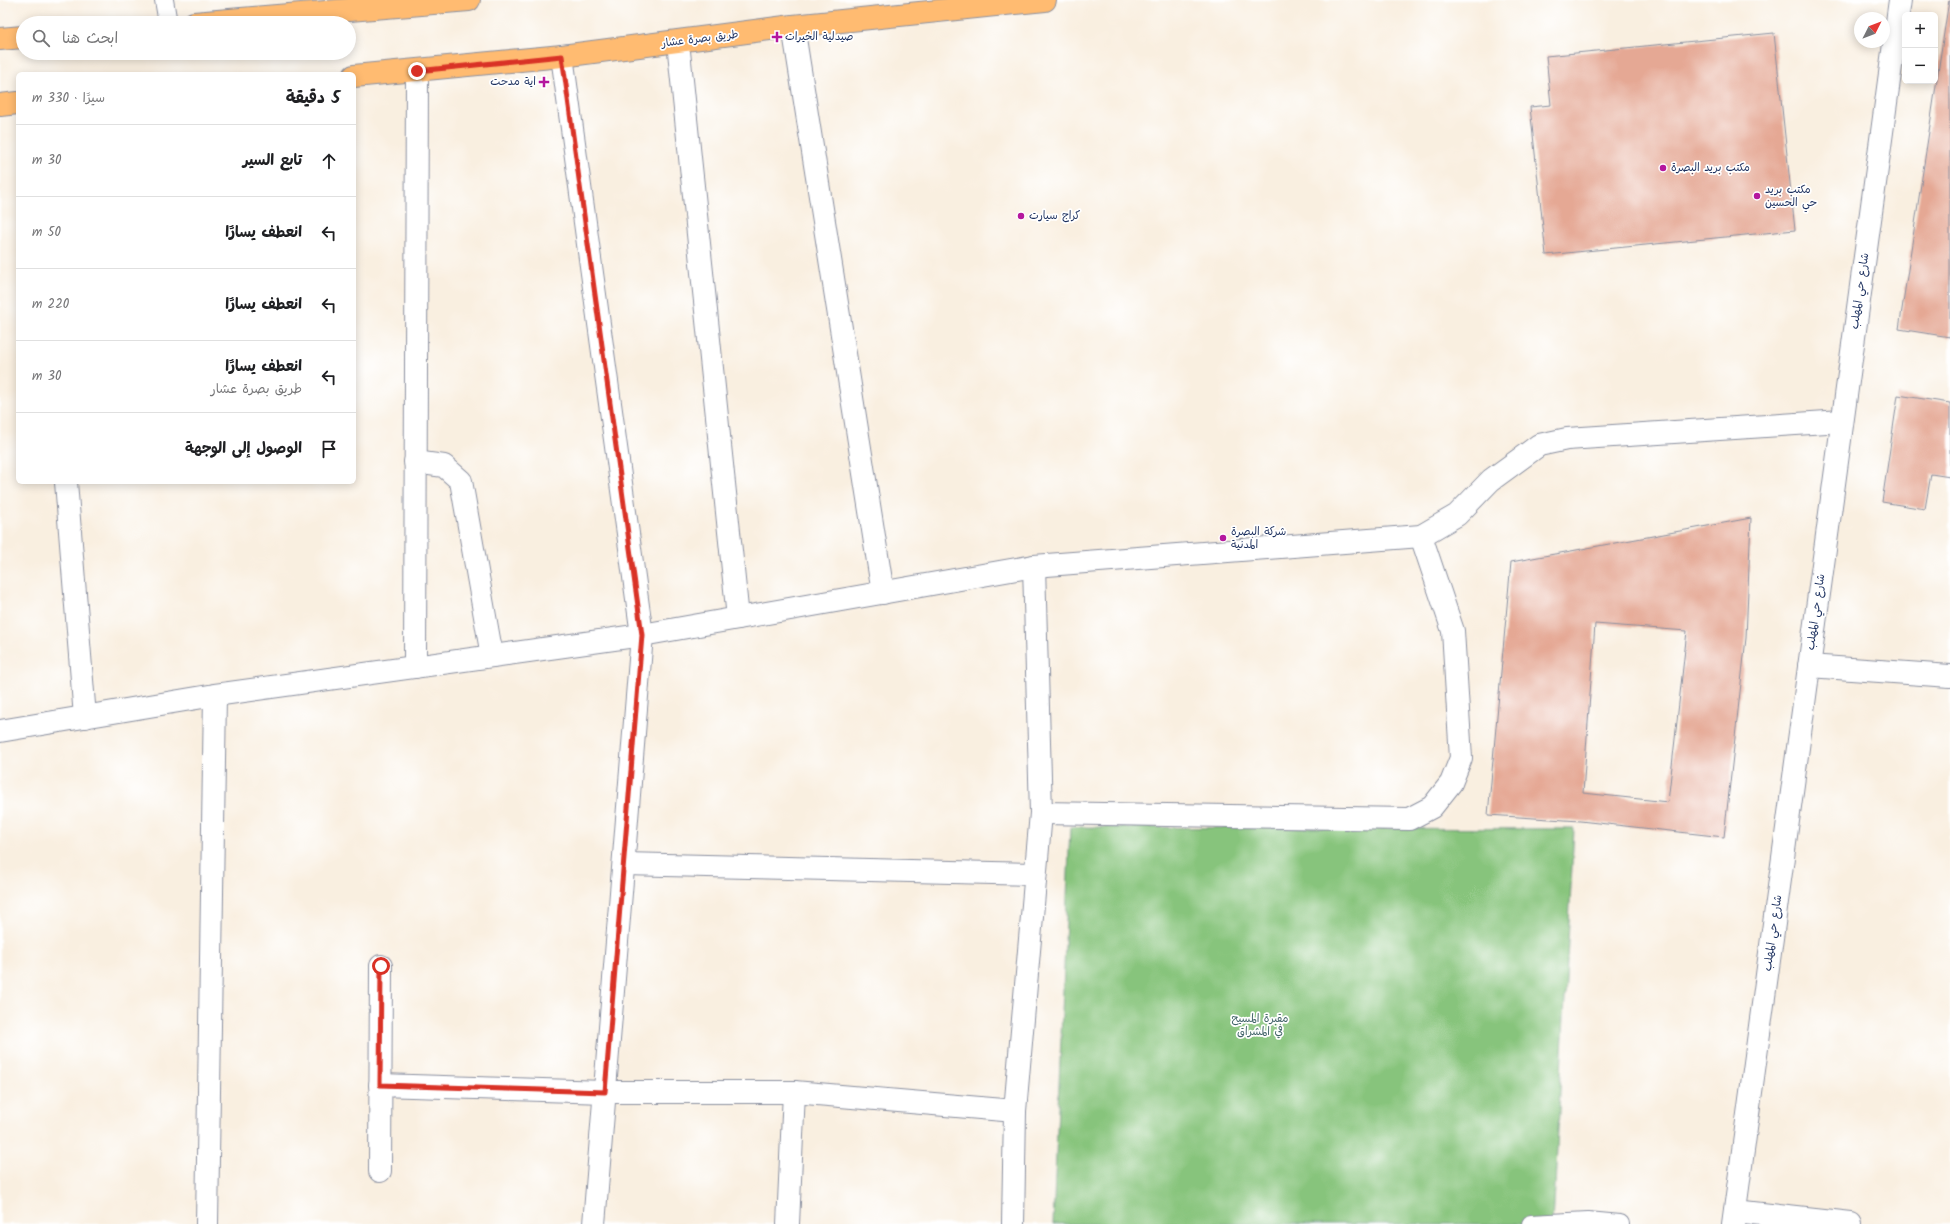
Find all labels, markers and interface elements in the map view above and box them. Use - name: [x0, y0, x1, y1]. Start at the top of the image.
- north arrow: [1854, 12, 1890, 48]
- map controls: [1902, 12, 1938, 84]
- button: +: [1902, 12, 1938, 48]
- search box: [16, 16, 356, 60]
- street label: طريق بصرة عشار: [660, 25, 739, 53]
- icon: search: [30, 27, 52, 49]
- text: ابحث هنا: [62, 27, 118, 51]
- place label: صيدلية الخيرات: [785, 28, 853, 46]
- marker: صيدلية الخيرات: [772, 32, 782, 42]
- button: −: [1902, 48, 1938, 84]
- route end: [408, 62, 426, 80]
- place label: اية مدحت: [490, 73, 536, 91]
- marker: اية مدحت: [539, 77, 549, 87]
- text: 5 دقيقة: [286, 85, 340, 112]
- text: سيرًا · 330 m: [32, 88, 105, 109]
- text: تابع السير: [243, 149, 302, 173]
- text: 30 m: [32, 150, 62, 171]
- icon: ahead: [318, 150, 340, 172]
- place label: مكتب بريد البصرة: [1671, 159, 1750, 177]
- marker: مكتب بريد البصرة: [1658, 163, 1668, 173]
- place label: مكتب بريد حي الحسين: [1765, 181, 1817, 213]
- marker: مكتب بريد حي الحسين: [1752, 191, 1762, 201]
- place label: كراج سيارت: [1029, 207, 1081, 225]
- marker: كراج سيارت: [1016, 211, 1026, 221]
- text: انعطف يسارًا: [225, 221, 302, 245]
- text: 50 m: [32, 222, 61, 243]
- icon: left: [318, 222, 340, 244]
- street label: شارع حي المهلب: [1846, 252, 1875, 330]
- text: انعطف يسارًا: [225, 293, 302, 317]
- text: 220 m: [32, 294, 69, 315]
- icon: left: [318, 294, 340, 316]
- text: انعطف يسارًا: [225, 355, 302, 379]
- text: 30 m: [32, 366, 62, 387]
- icon: left: [318, 366, 340, 388]
- text: طريق بصرة عشار: [211, 379, 302, 400]
- text: الوصول إلى الوجهة: [185, 437, 302, 461]
- icon: arrive: [318, 438, 340, 460]
- place label: شركة البصرة المدنية: [1231, 523, 1286, 554]
- marker: شركة البصرة المدنية: [1218, 533, 1228, 543]
- street label: شارع حي المهلب: [1802, 573, 1831, 651]
- street label: شارع حي المهلب: [1759, 894, 1788, 972]
- route start: [372, 957, 390, 975]
- park label: مقبرة المسيح في المشراق: [1232, 1010, 1288, 1041]

